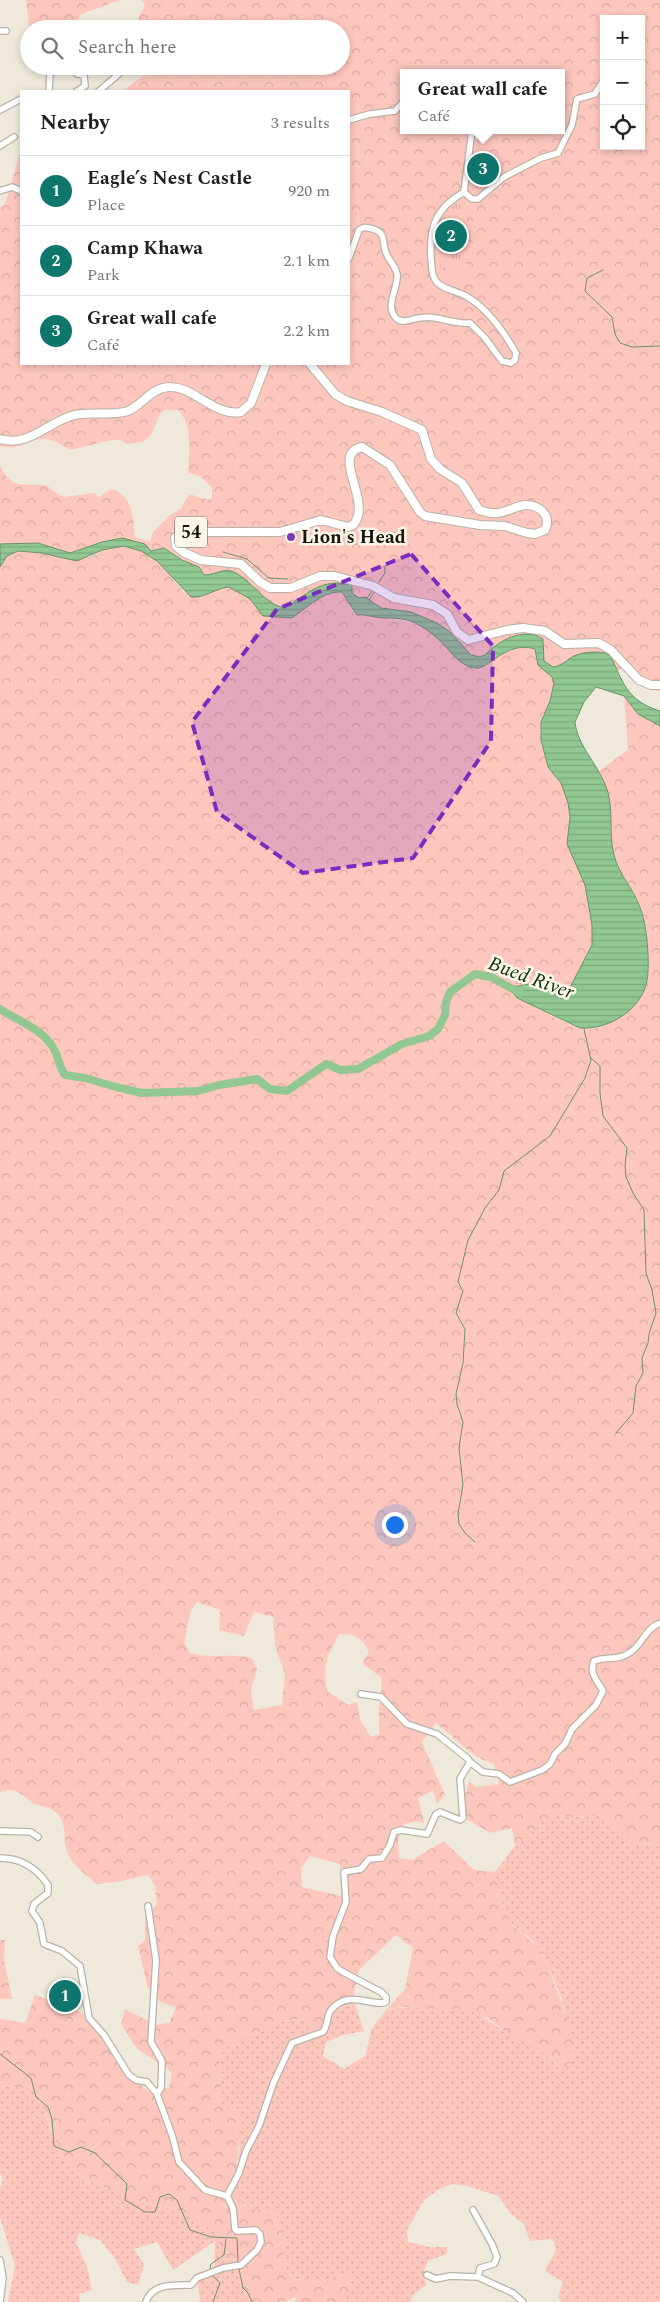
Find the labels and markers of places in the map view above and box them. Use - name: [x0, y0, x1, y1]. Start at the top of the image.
- pin: 3: [467, 150, 499, 188]
- pin: 2: [435, 217, 467, 255]
- place label: Lion's Head: [301, 523, 406, 552]
- marker: Lion's Head: [285, 531, 297, 543]
- pin: 1: [49, 1977, 81, 2015]

